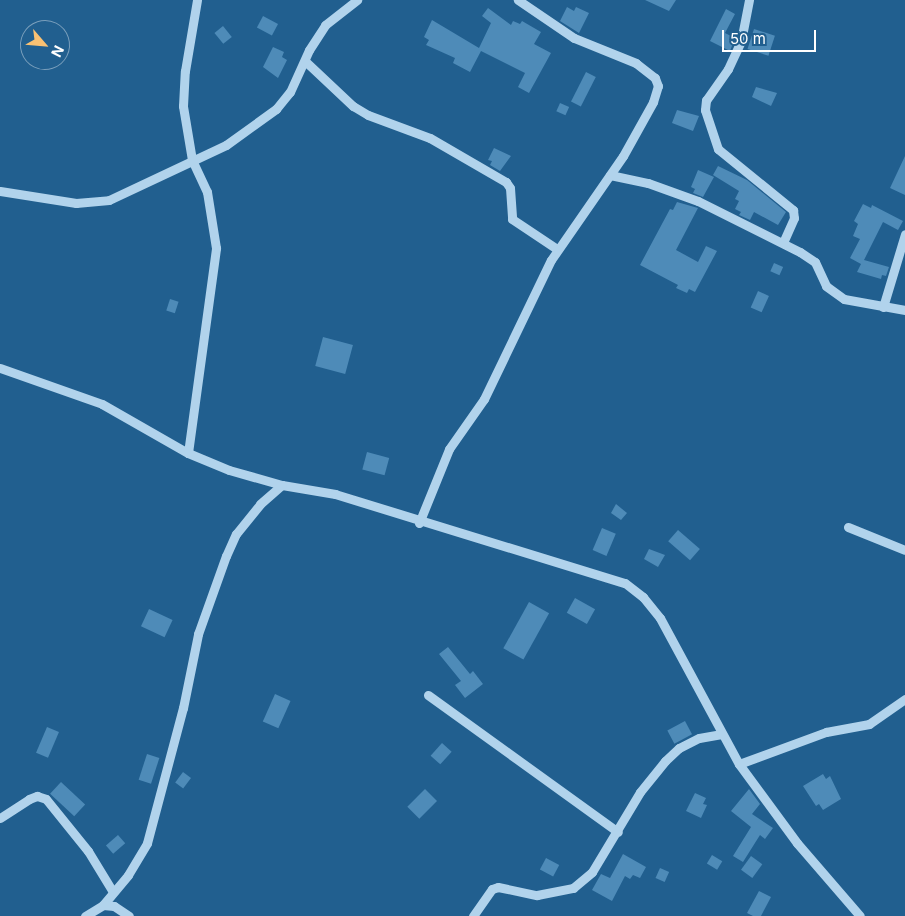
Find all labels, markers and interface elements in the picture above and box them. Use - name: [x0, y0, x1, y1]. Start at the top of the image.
- north arrow: [20, 20, 70, 70]
- scale bar: [725, 20, 819, 52]
- text: 50 m: [730, 29, 766, 48]
- text: N: [48, 43, 68, 60]

